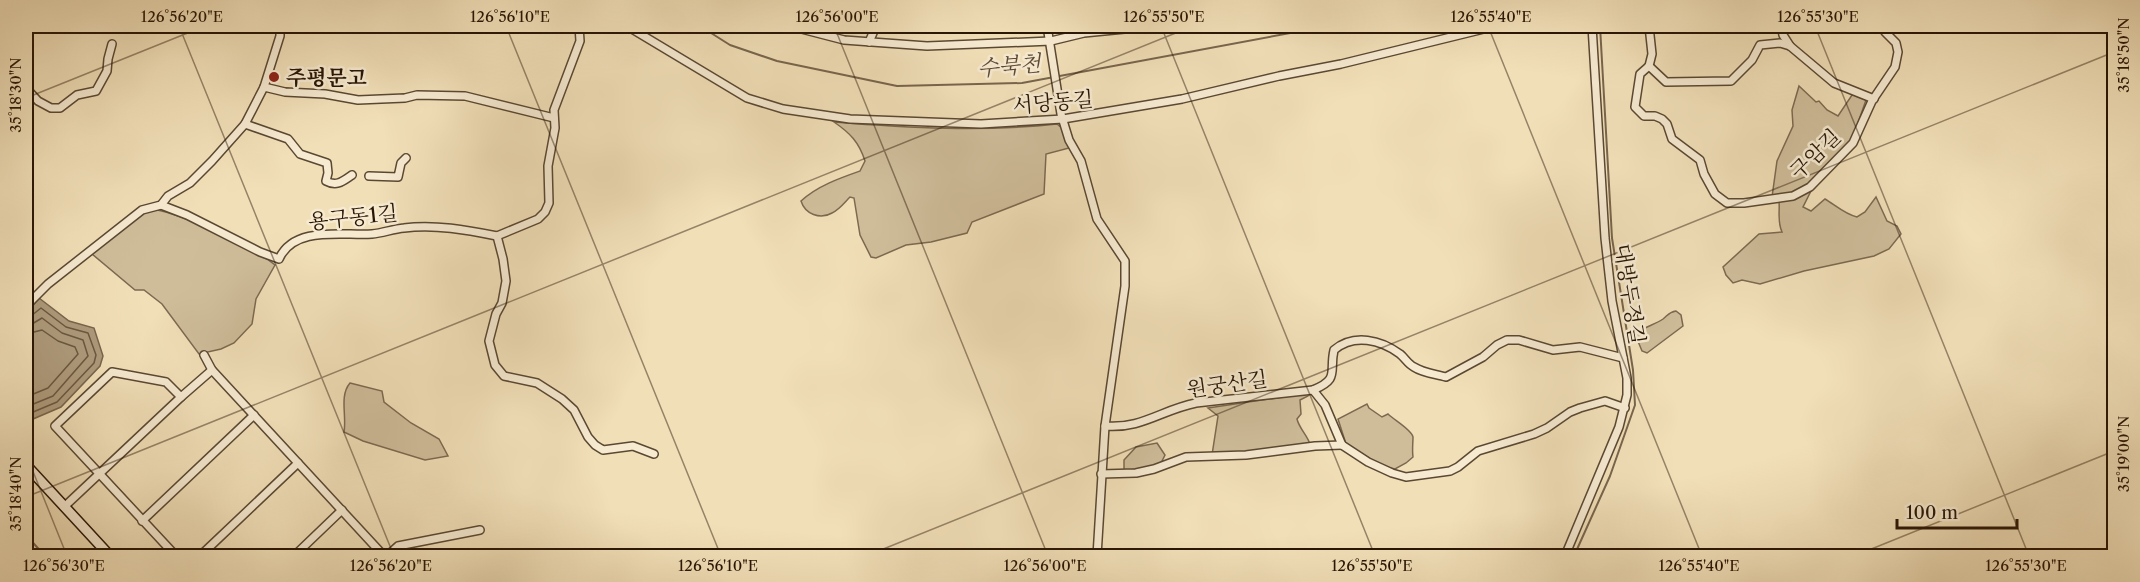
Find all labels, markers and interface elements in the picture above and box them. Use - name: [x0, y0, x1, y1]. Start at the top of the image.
- text: 126°56'20"E: [141, 7, 223, 26]
- text: 126°56'10"E: [470, 7, 550, 26]
- text: 126°56'00"E: [795, 7, 879, 26]
- text: 126°55'50"E: [1123, 7, 1205, 26]
- text: 126°55'40"E: [1450, 7, 1532, 26]
- text: 126°55'30"E: [1777, 7, 1859, 26]
- text: 35°18'50"N: [2114, 17, 2133, 93]
- water label: 수북천: [976, 50, 1044, 82]
- text: 35°18'30"N: [6, 57, 25, 133]
- place label: 주평문고: [286, 65, 367, 90]
- marker: 주평문고: [267, 70, 281, 84]
- street label: 서당동길: [1011, 86, 1095, 118]
- street label: 구암길: [1784, 124, 1846, 184]
- street label: 용구동1길: [307, 200, 399, 234]
- street label: 대방두정길: [1610, 242, 1650, 346]
- street label: 원궁산길: [1185, 366, 1269, 402]
- text: 35°19'00"N: [2114, 416, 2133, 492]
- text: 35°18'40"N: [6, 456, 25, 532]
- scale bar: [1897, 492, 2017, 530]
- text: 100 m: [1906, 502, 1958, 524]
- text: 126°56'30"E: [23, 556, 105, 575]
- text: 126°56'20"E: [350, 556, 432, 575]
- text: 126°56'10"E: [678, 556, 758, 575]
- text: 126°56'00"E: [1003, 556, 1087, 575]
- text: 126°55'50"E: [1331, 556, 1413, 575]
- text: 126°55'40"E: [1658, 556, 1740, 575]
- text: 126°55'30"E: [1985, 556, 2067, 575]

